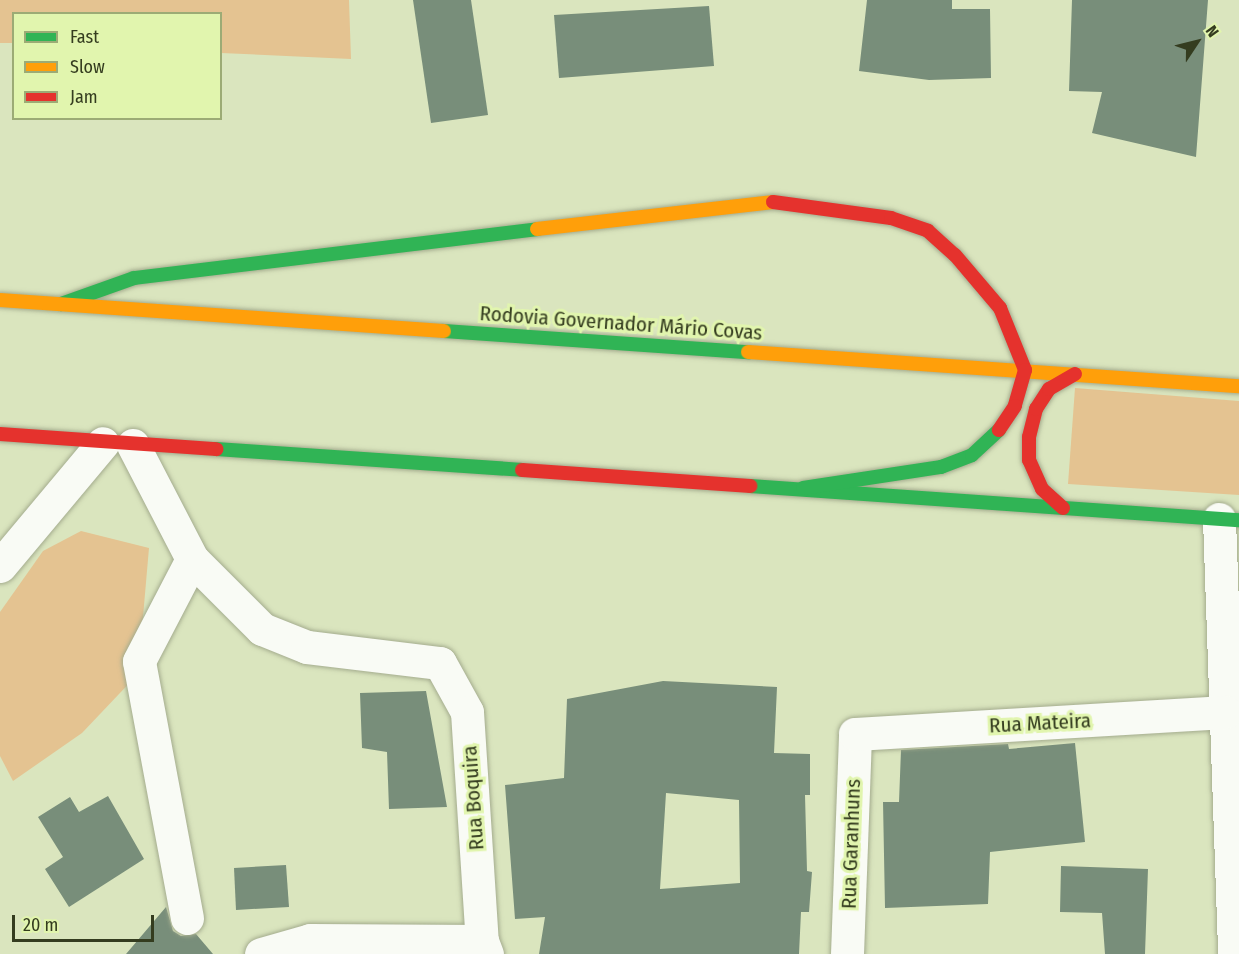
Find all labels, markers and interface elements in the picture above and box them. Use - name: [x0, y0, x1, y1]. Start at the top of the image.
- legend: [12, 12, 222, 120]
- north arrow: [1167, 12, 1227, 72]
- text: N: [1202, 22, 1223, 41]
- text: Fast: [70, 26, 99, 48]
- text: Slow: [70, 56, 105, 78]
- text: Jam: [70, 86, 98, 108]
- street label: Rodovia Governador Mário Covas: [479, 301, 763, 345]
- street label: Rua Mateira: [988, 708, 1092, 738]
- street label: Rua Boquira: [457, 745, 489, 851]
- street label: Rua Garanhuns: [836, 779, 866, 909]
- scale bar: [15, 903, 158, 941]
- text: 20 m: [23, 914, 58, 936]

